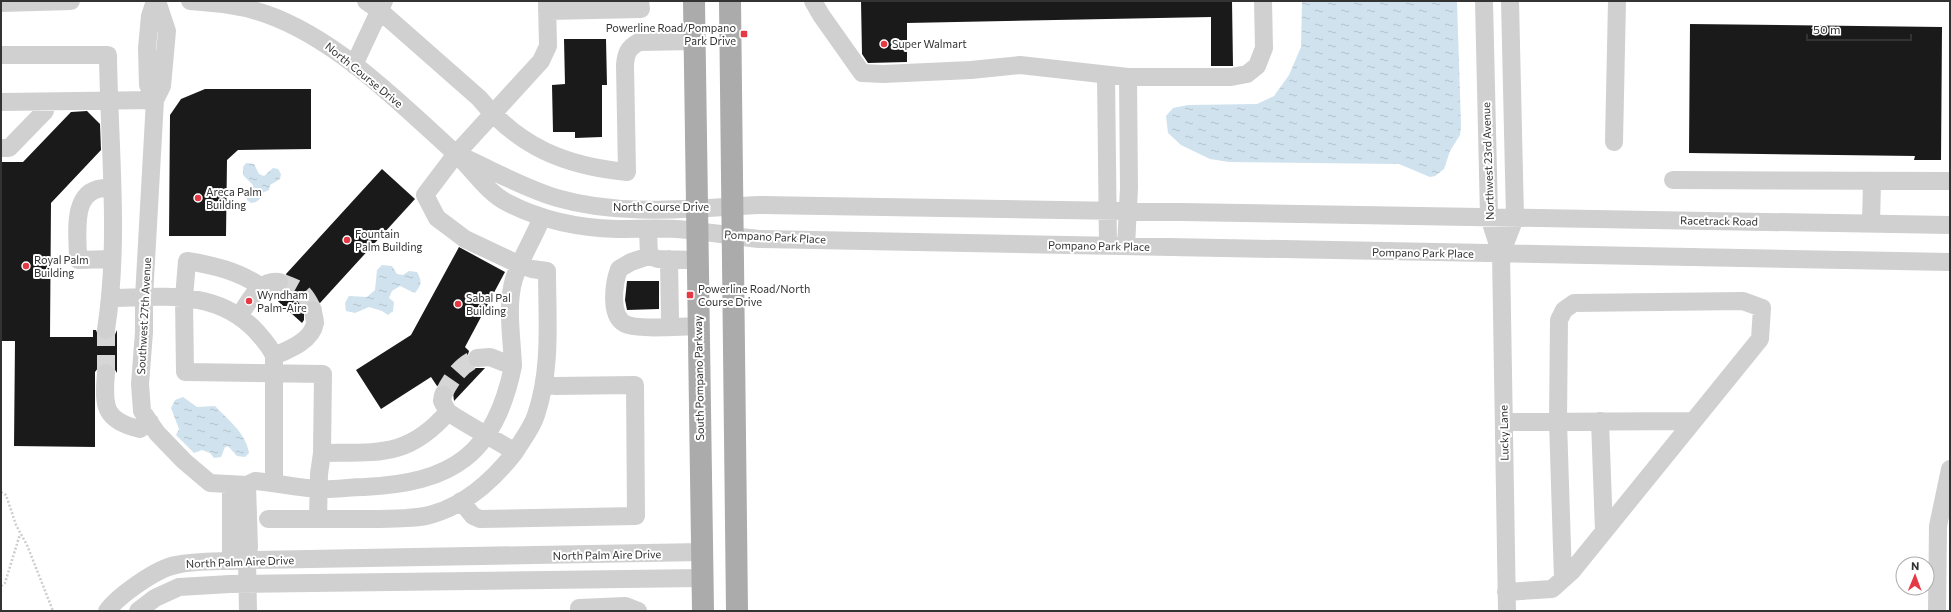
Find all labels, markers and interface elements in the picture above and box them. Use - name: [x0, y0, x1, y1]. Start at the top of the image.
- scale bar: [1807, 16, 1911, 42]
- place label: Powerline Road/Pompano Park Drive: [606, 21, 736, 47]
- text: 50 m: [1813, 22, 1841, 36]
- marker: Powerline Road/Pompano Park Drive: [739, 29, 749, 39]
- place label: Super Walmart: [892, 37, 967, 50]
- street label: North Course Drive: [323, 39, 406, 110]
- marker: Super Walmart: [879, 39, 889, 49]
- street label: Northwest 23rd Avenue: [1479, 102, 1496, 220]
- place label: Areca Palm Building: [206, 185, 262, 211]
- marker: Areca Palm Building: [193, 193, 203, 203]
- street label: North Course Drive: [613, 200, 709, 213]
- street label: Racetrack Road: [1680, 213, 1758, 228]
- place label: Fountain Palm Building: [355, 227, 423, 253]
- street label: Pompano Park Place: [724, 227, 826, 246]
- marker: Fountain Palm Building: [342, 235, 352, 245]
- street label: Pompano Park Place: [1048, 238, 1150, 253]
- street label: Pompano Park Place: [1372, 245, 1474, 260]
- place label: Royal Palm Building: [34, 253, 89, 279]
- street label: Southwest 27th Avenue: [134, 257, 153, 375]
- marker: Royal Palm Building: [21, 261, 31, 271]
- place label: Powerline Road/North Course Drive: [698, 282, 810, 308]
- place label: Wyndham Palm-Aire: [257, 288, 308, 314]
- marker: Powerline Road/North Course Drive: [685, 290, 695, 300]
- place label: Sabal Pal Building: [466, 291, 511, 317]
- marker: Wyndham Palm-Aire: [244, 296, 254, 306]
- marker: Sabal Pal Building: [453, 299, 463, 309]
- street label: South Pompano Parkway: [691, 315, 706, 441]
- street label: Lucky Lane: [1497, 405, 1510, 461]
- street label: North Palm Aire Drive: [553, 547, 662, 562]
- street label: North Palm Aire Drive: [186, 553, 295, 570]
- north arrow: [1895, 556, 1935, 596]
- text: N: [1911, 559, 1919, 572]

